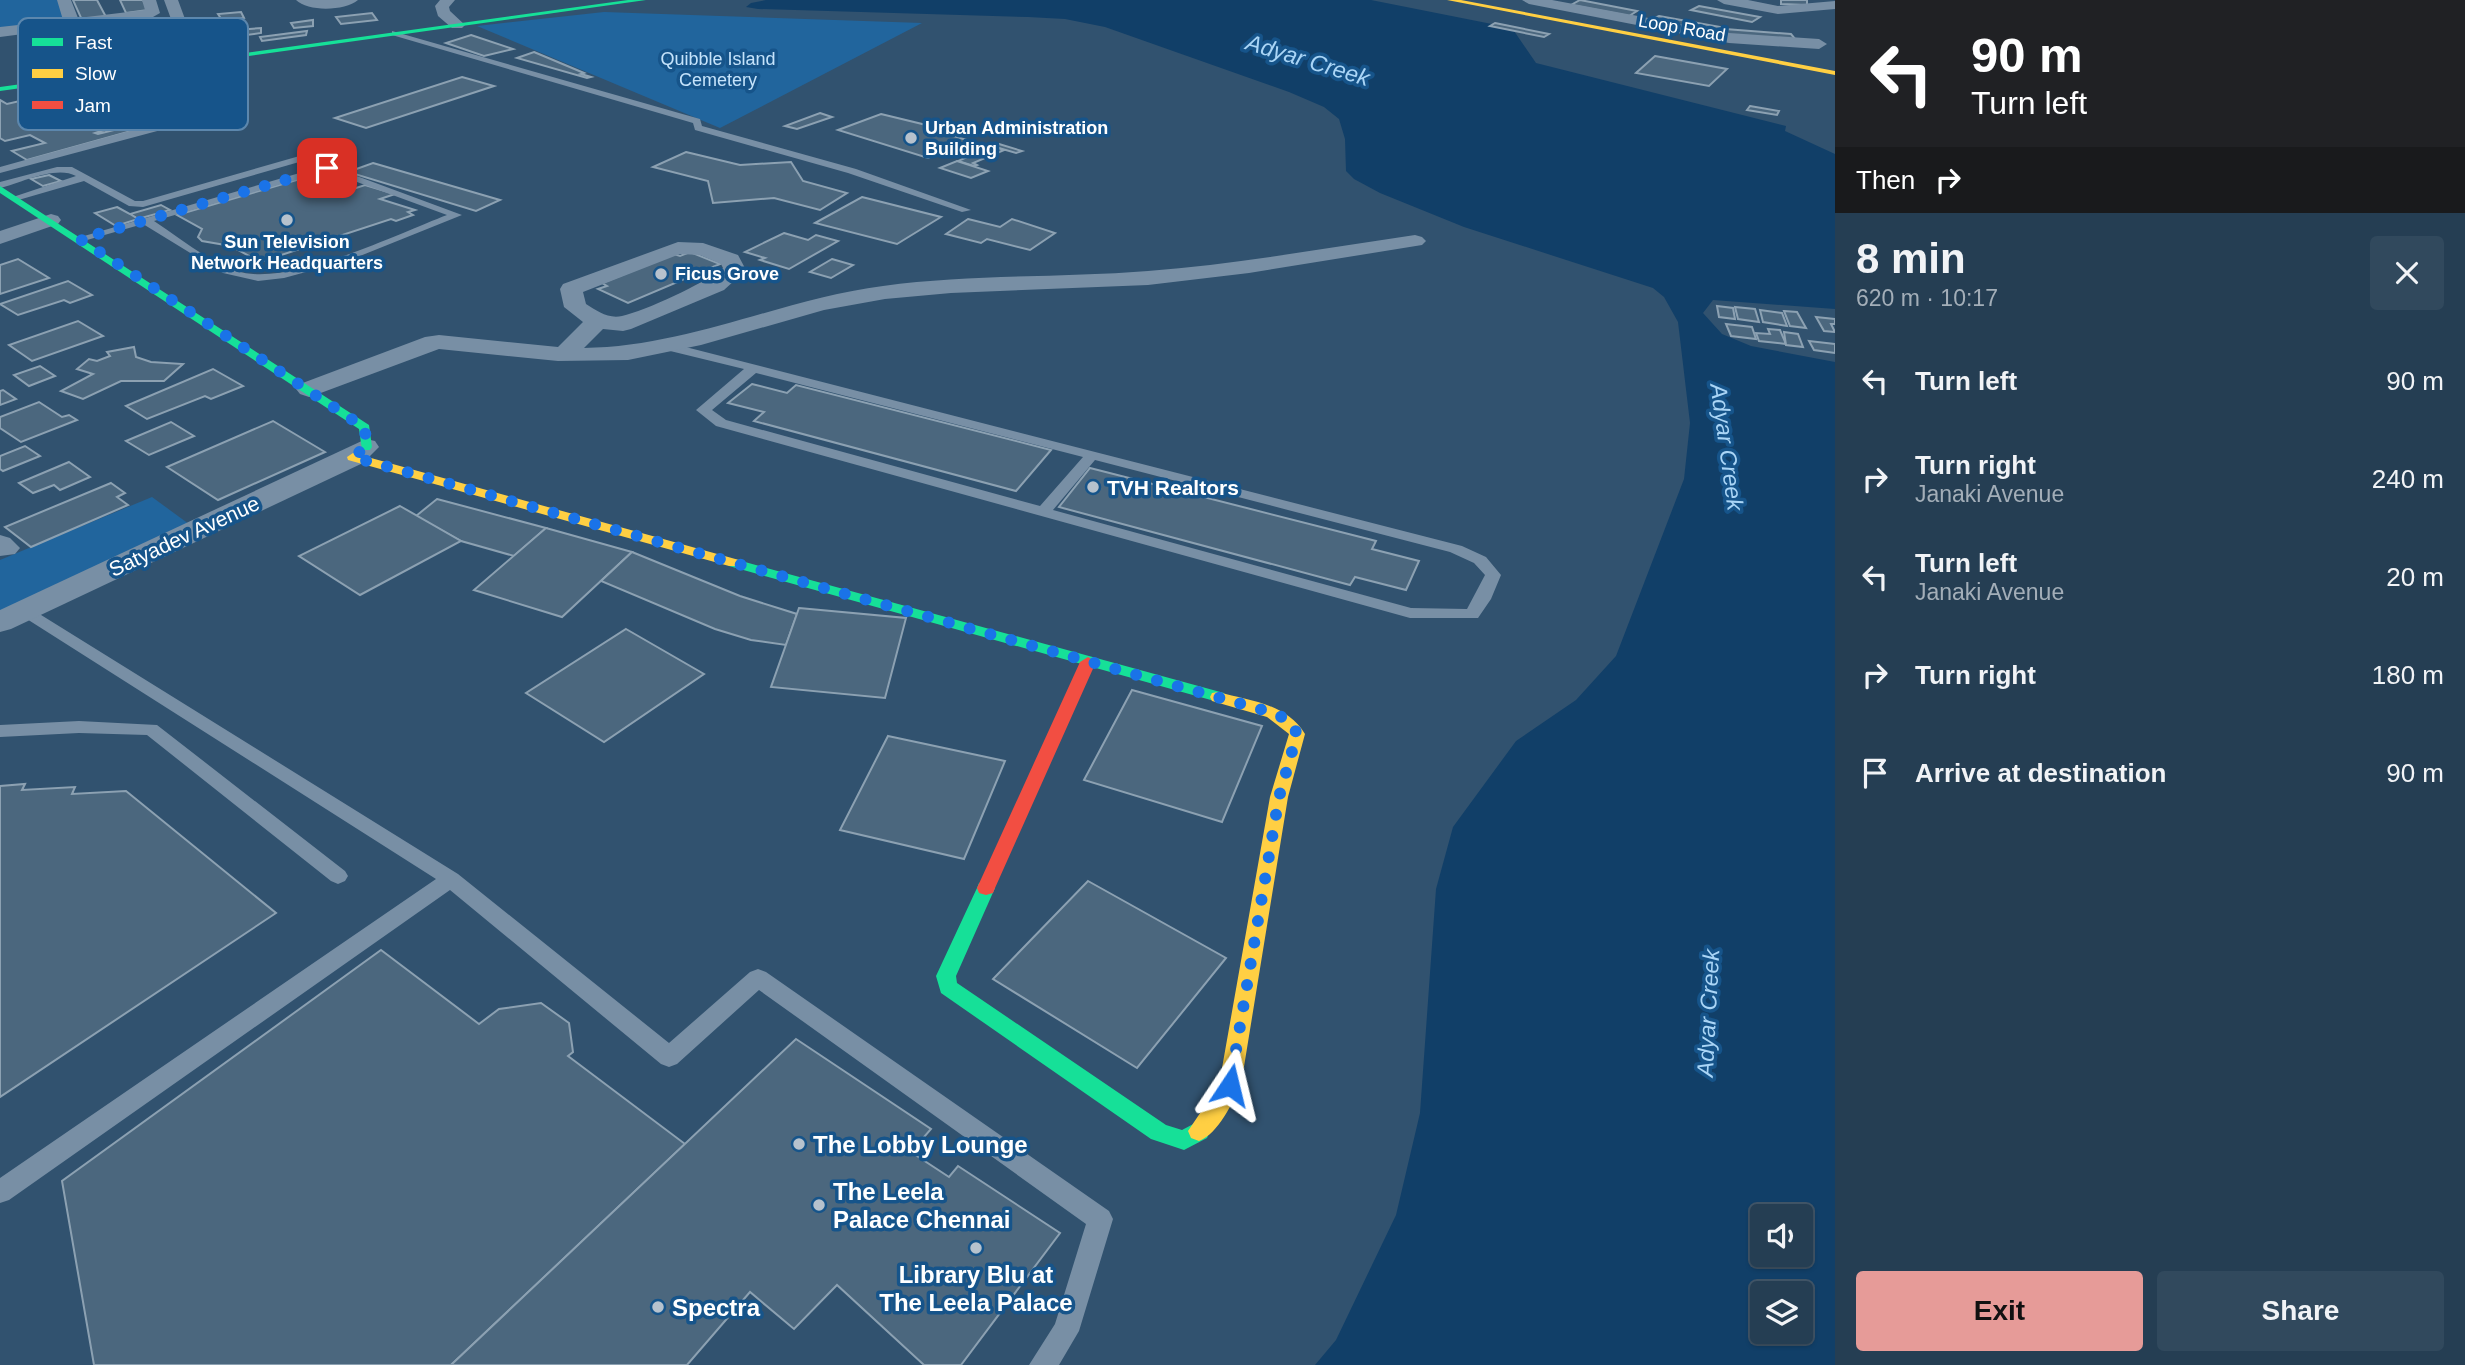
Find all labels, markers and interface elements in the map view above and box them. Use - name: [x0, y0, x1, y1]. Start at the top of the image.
- street label: Loop Road: [1637, 11, 1727, 45]
- legend: [18, 18, 248, 130]
- water label: Adyar Creek: [1241, 28, 1374, 92]
- icon: left: [1856, 28, 1947, 119]
- text: 90 m: [1971, 28, 2083, 82]
- text: Fast: [75, 32, 113, 53]
- park label: Quibble Island Cemetery: [660, 49, 776, 90]
- text: Slow: [75, 63, 116, 84]
- text: Turn left: [1971, 85, 2087, 121]
- text: Jam: [75, 95, 111, 116]
- place label: Urban Administration Building: [925, 118, 1108, 159]
- marker: Urban Administration Building: [903, 130, 919, 146]
- pin: [297, 138, 357, 198]
- icon: arrive: [308, 149, 346, 187]
- icon: right: [1929, 161, 1967, 199]
- text: Then: [1856, 165, 1915, 195]
- marker: Sun Television Network Headquarters: [279, 212, 295, 228]
- place label: Sun Television Network Headquarters: [191, 232, 383, 273]
- text: 8 min: [1856, 235, 1966, 282]
- button: close: [2370, 236, 2444, 310]
- place label: Ficus Grove: [675, 264, 779, 284]
- marker: Ficus Grove: [653, 266, 669, 282]
- text: 620 m · 10:17: [1856, 285, 1998, 311]
- icon: left: [1856, 362, 1894, 400]
- text: Turn left: [1915, 366, 2017, 396]
- text: 90 m: [2386, 366, 2444, 396]
- water label: Adyar Creek: [1705, 380, 1749, 514]
- text: Turn right: [1915, 450, 2036, 480]
- icon: right: [1856, 460, 1894, 498]
- text: 240 m: [2372, 464, 2444, 494]
- place label: TVH Realtors: [1107, 476, 1239, 499]
- marker: TVH Realtors: [1085, 479, 1101, 495]
- text: Janaki Avenue: [1915, 481, 2064, 507]
- street label: Satyadev Avenue: [105, 491, 263, 581]
- text: Turn left: [1915, 548, 2017, 578]
- icon: left: [1856, 558, 1894, 596]
- text: 20 m: [2386, 562, 2444, 592]
- text: Janaki Avenue: [1915, 579, 2064, 605]
- icon: right: [1856, 656, 1894, 694]
- text: Turn right: [1915, 660, 2036, 690]
- text: 180 m: [2372, 660, 2444, 690]
- icon: arrive: [1856, 754, 1894, 792]
- text: Arrive at destination: [1915, 758, 2166, 788]
- text: 90 m: [2386, 758, 2444, 788]
- water label: Adyar Creek: [1692, 947, 1724, 1080]
- position arrow: [1193, 1048, 1267, 1122]
- place label: The Lobby Lounge: [813, 1131, 1028, 1158]
- marker: The Lobby Lounge: [791, 1136, 807, 1152]
- place label: The Leela Palace Chennai: [833, 1178, 1010, 1233]
- marker: The Leela Palace Chennai: [811, 1197, 827, 1213]
- map controls: [1750, 1204, 1813, 1344]
- button: sound: [1750, 1204, 1813, 1267]
- marker: Library Blu at The Leela Palace: [968, 1240, 984, 1256]
- place label: Library Blu at The Leela Palace: [879, 1261, 1073, 1316]
- button: Exit: [1856, 1271, 2143, 1351]
- button: Share: [2157, 1271, 2444, 1351]
- button: layers: [1750, 1281, 1813, 1344]
- place label: Spectra: [672, 1294, 761, 1321]
- marker: Spectra: [650, 1299, 666, 1315]

